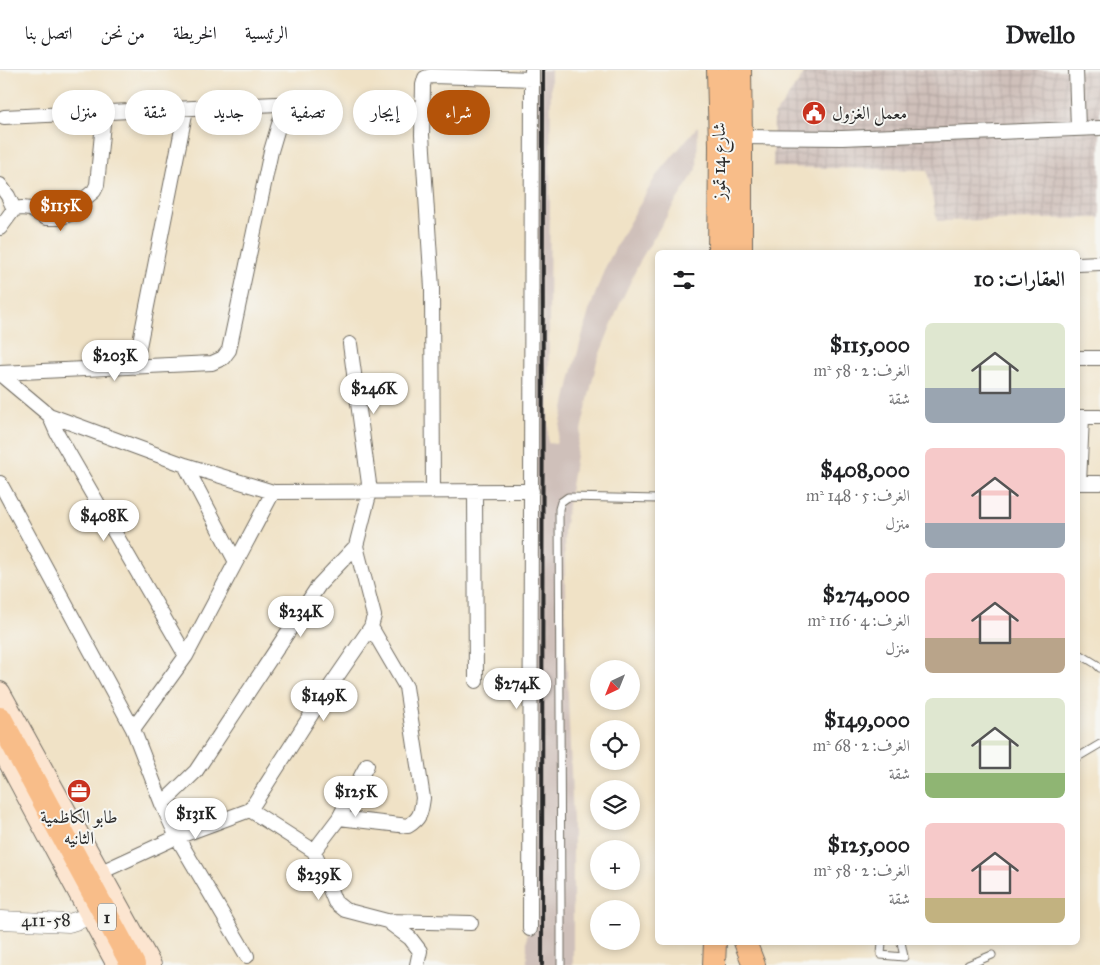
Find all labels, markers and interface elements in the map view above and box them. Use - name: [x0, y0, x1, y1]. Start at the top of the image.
- text: Dwello: [1005, 20, 1075, 50]
- text: اتصل بنا: [25, 22, 72, 44]
- text: من نحن: [100, 22, 145, 44]
- text: الخريطة: [173, 22, 217, 44]
- text: الرئيسية: [245, 22, 288, 44]
- chip: منزل: [52, 90, 115, 135]
- chip: شقة: [125, 90, 185, 135]
- chip: جديد: [195, 90, 262, 135]
- chip: تصفية: [272, 90, 343, 135]
- chip: إيجار: [353, 90, 417, 135]
- chip: شراء: [427, 90, 490, 135]
- public building icon: معمل الغزول: [801, 100, 827, 126]
- place label: معمل الغزول: [832, 102, 907, 126]
- street label: شارع 14 تموز: [708, 122, 734, 202]
- pin: $115K: [26, 190, 96, 232]
- text: $115K: [41, 196, 81, 215]
- icon: filters: [670, 266, 698, 294]
- text: العقارات: 10: [974, 266, 1065, 292]
- text: $115,000: [830, 332, 910, 358]
- pin: $203K: [80, 340, 150, 382]
- icon: home: [965, 343, 1025, 403]
- text: $203K: [93, 346, 137, 365]
- text: الغرف: 2 · 58 m²: [813, 361, 910, 380]
- pin: $246K: [339, 372, 409, 415]
- text: $246K: [351, 379, 397, 398]
- text: شقة: [889, 389, 910, 408]
- text: $408,000: [820, 457, 910, 483]
- icon: home: [965, 468, 1025, 528]
- text: الغرف: 5 · 148 m²: [806, 486, 910, 505]
- pin: $408K: [69, 500, 139, 542]
- text: $408K: [80, 506, 128, 525]
- text: منزل: [885, 514, 910, 533]
- text: $274,000: [823, 582, 910, 608]
- icon: home: [965, 593, 1025, 653]
- pin: $234K: [266, 596, 336, 638]
- text: $234K: [279, 602, 323, 621]
- text: الغرف: 4 · 116 m²: [808, 611, 910, 630]
- text: منزل: [885, 639, 910, 658]
- north arrow: [590, 660, 640, 710]
- map controls: [590, 660, 640, 950]
- pin: $274K: [482, 668, 552, 710]
- text: $274K: [494, 674, 540, 693]
- pin: $149K: [289, 680, 359, 722]
- text: $149K: [302, 686, 346, 705]
- text: $149,000: [824, 707, 910, 733]
- icon: home: [965, 718, 1025, 778]
- button: locate: [590, 720, 640, 770]
- text: الغرف: 2 · 68 m²: [813, 736, 910, 755]
- text: شقة: [889, 764, 910, 783]
- pin: $125K: [321, 776, 391, 818]
- office icon: طابو الكاظمية الثانيه: [66, 778, 92, 804]
- button: layers: [590, 780, 640, 830]
- text: $125K: [335, 782, 377, 801]
- pin: $131K: [161, 798, 231, 840]
- text: $131K: [176, 804, 216, 823]
- place label: طابو الكاظمية الثانيه: [40, 806, 118, 849]
- text: $125,000: [828, 832, 910, 858]
- button: +: [590, 840, 640, 890]
- icon: home: [965, 843, 1025, 903]
- pin: $239K: [284, 858, 354, 901]
- text: الغرف: 2 · 58 m²: [813, 861, 910, 880]
- text: $239K: [297, 865, 341, 884]
- text: شقة: [889, 889, 910, 908]
- button: −: [590, 900, 640, 950]
- road number: 1: [98, 904, 116, 930]
- street label: 411-58: [21, 909, 71, 931]

